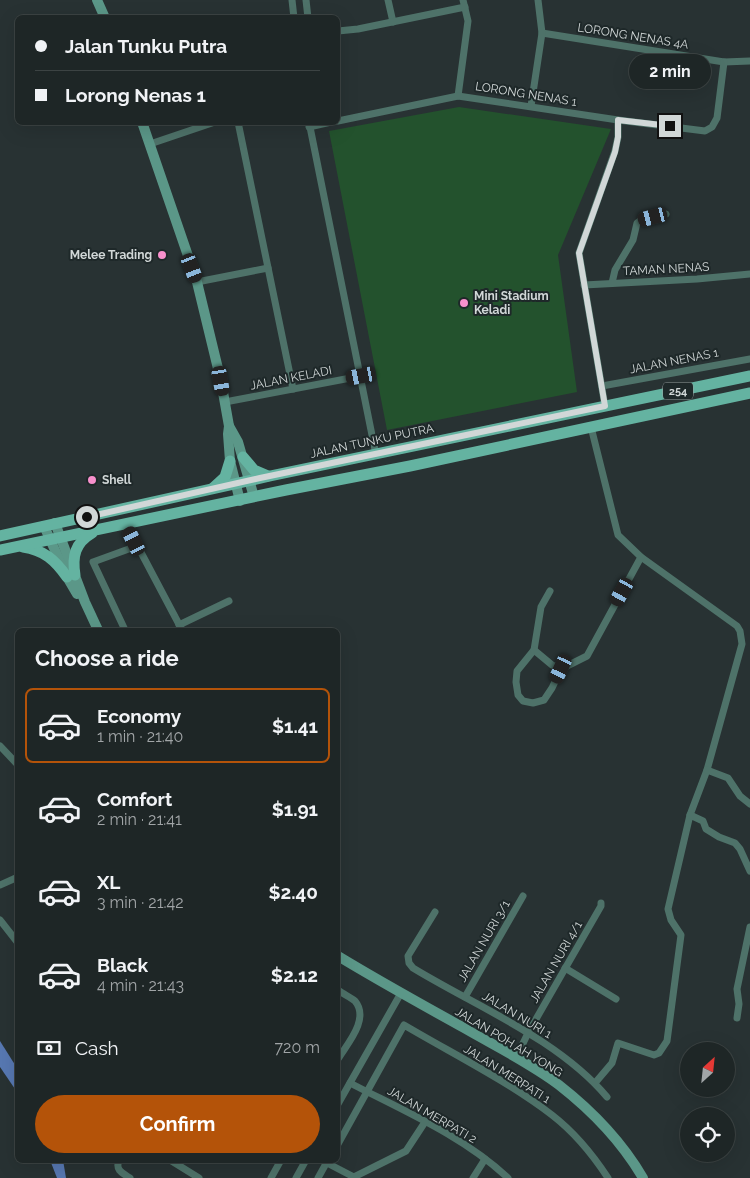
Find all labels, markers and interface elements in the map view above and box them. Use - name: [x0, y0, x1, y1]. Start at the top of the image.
- street label: LORONG NENAS 4A: [576, 20, 690, 52]
- text: Jalan Tunku Putra: [65, 35, 227, 57]
- callout: 2 min: [629, 54, 711, 88]
- text: 2 min: [649, 62, 691, 81]
- street label: LORONG NENAS 1: [474, 79, 578, 109]
- text: Lorong Nenas 1: [65, 84, 206, 106]
- route end: [659, 115, 681, 137]
- car: [636, 206, 669, 228]
- place label: Melee Trading: [70, 248, 152, 262]
- marker: Melee Trading: [156, 249, 168, 261]
- car: [179, 251, 204, 285]
- street label: TAMAN NENAS: [622, 260, 710, 278]
- place label: Mini Stadium Keladi: [474, 289, 549, 317]
- marker: Mini Stadium Keladi: [458, 297, 470, 309]
- street label: JALAN NENAS 1: [628, 346, 720, 376]
- street label: JALAN KELADI: [249, 363, 333, 393]
- car: [211, 365, 230, 397]
- car: [344, 366, 377, 386]
- road number: 254: [663, 382, 693, 400]
- street label: JALAN TUNKU PUTRA: [309, 421, 435, 461]
- place label: Shell: [102, 473, 132, 487]
- marker: Shell: [86, 474, 98, 486]
- route start: [76, 506, 98, 528]
- car: [120, 524, 147, 558]
- car: [608, 575, 635, 609]
- text: Choose a ride: [35, 645, 179, 671]
- car: [547, 652, 574, 686]
- icon: car: [37, 703, 82, 748]
- text: Economy: [97, 705, 181, 727]
- text: $1.41: [272, 715, 318, 737]
- text: 1 min · 21:40: [97, 727, 183, 746]
- icon: car: [37, 786, 82, 831]
- text: Comfort: [97, 788, 172, 810]
- text: $1.91: [272, 798, 318, 820]
- text: 2 min · 21:41: [97, 810, 182, 829]
- icon: car: [37, 869, 82, 914]
- text: XL: [97, 871, 120, 893]
- text: $2.40: [268, 881, 318, 903]
- text: 3 min · 21:42: [97, 893, 184, 912]
- street label: JALAN NURI 3/1: [455, 898, 513, 984]
- street label: JALAN NURI 4/1: [527, 919, 585, 1005]
- icon: car: [37, 952, 82, 997]
- text: Black: [97, 954, 148, 976]
- text: $2.12: [271, 964, 318, 986]
- text: 4 min · 21:43: [97, 976, 184, 995]
- street label: JALAN NURI 1: [480, 989, 554, 1041]
- street label: JALAN POH AH YONG: [453, 1004, 565, 1080]
- icon: cash: [35, 1034, 63, 1062]
- text: Cash: [75, 1037, 119, 1059]
- text: 720 m: [275, 1038, 320, 1057]
- street label: JALAN MERPATI 1: [461, 1042, 553, 1106]
- north arrow: [680, 1042, 735, 1098]
- map controls: [680, 1042, 735, 1162]
- street label: JALAN MERPATI 2: [385, 1084, 479, 1146]
- button: Confirm: [35, 1095, 320, 1153]
- button: locate: [680, 1107, 735, 1162]

